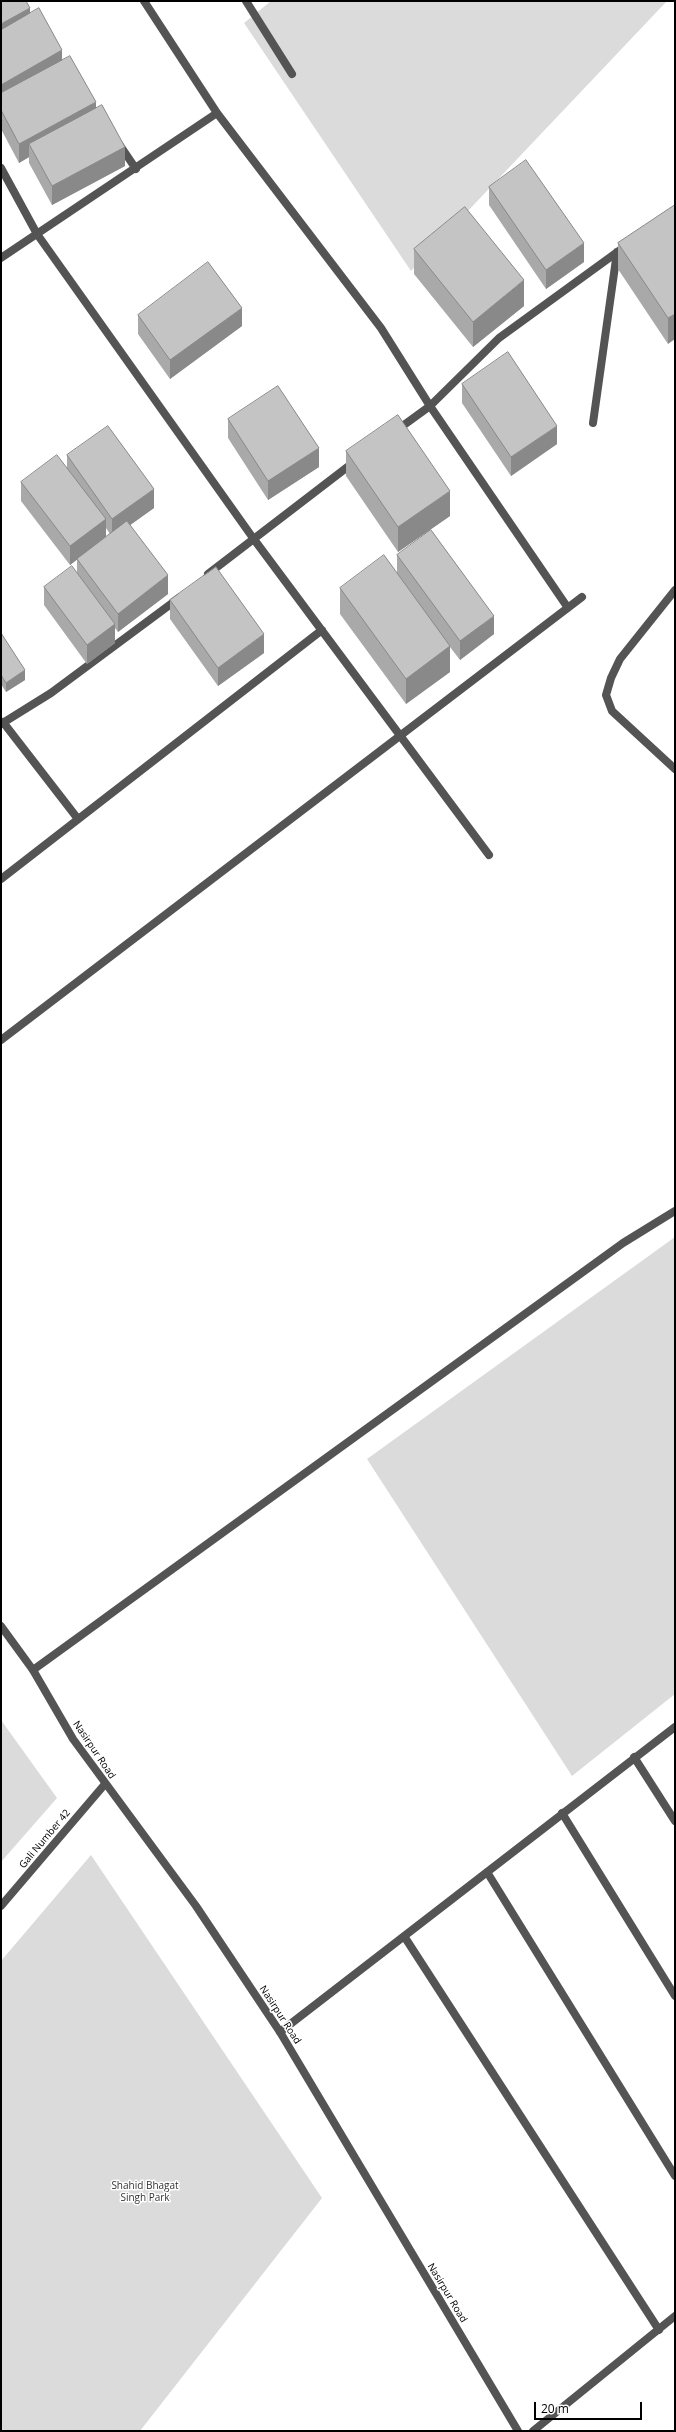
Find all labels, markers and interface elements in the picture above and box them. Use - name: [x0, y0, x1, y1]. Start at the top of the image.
- street label: Nasirpur Road: [70, 1719, 118, 1781]
- street label: Gali Number 42: [17, 1807, 73, 1871]
- street label: Nasirpur Road: [257, 1984, 303, 2046]
- park label: Shahid Bhagat Singh Park: [111, 2180, 179, 2204]
- street label: Nasirpur Road: [425, 2261, 469, 2325]
- scale bar: [536, 2394, 644, 2420]
- text: 20 m: [541, 2400, 569, 2417]

